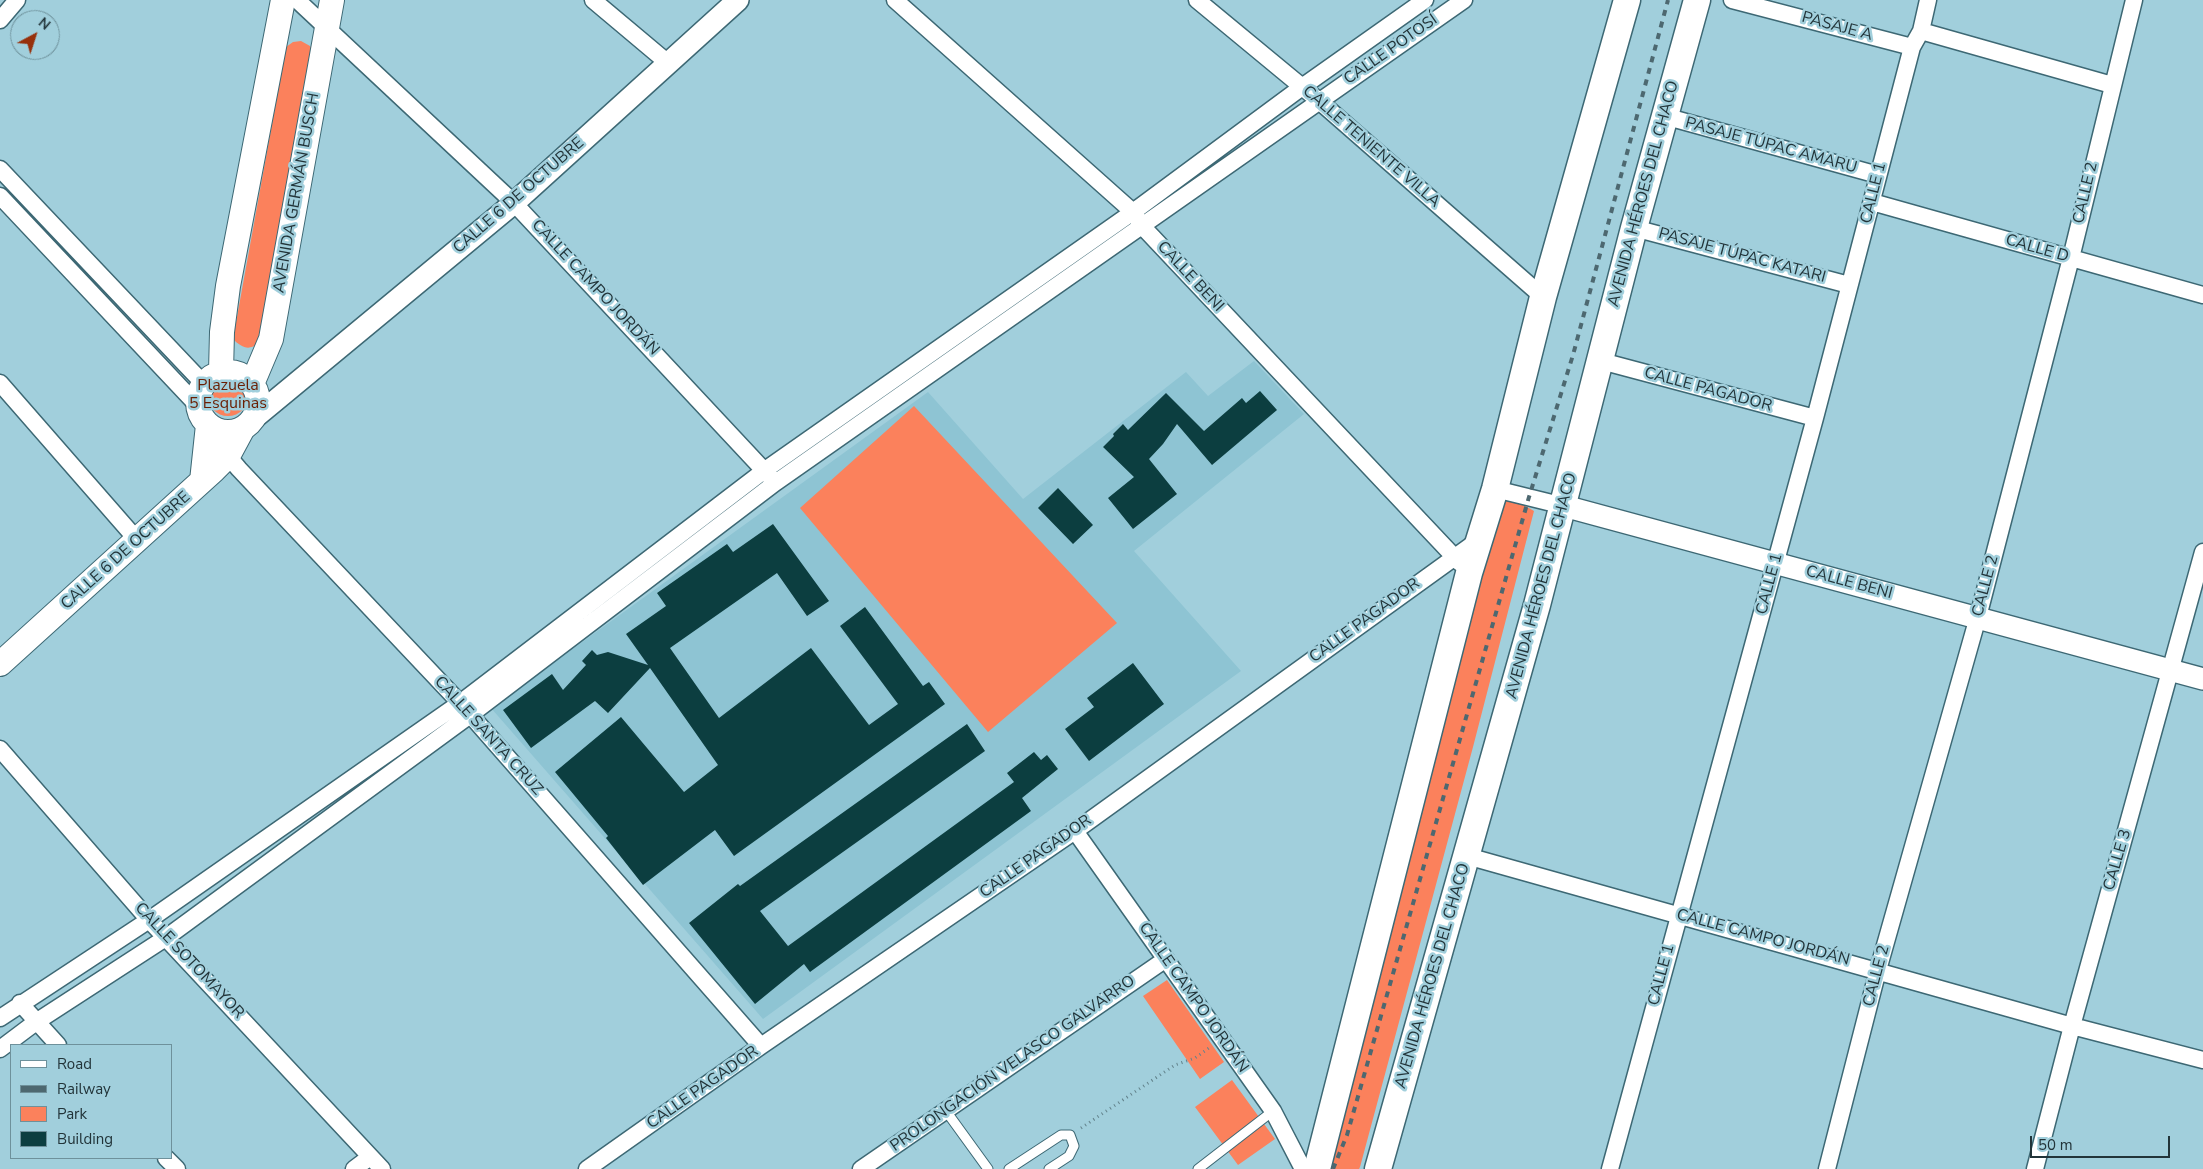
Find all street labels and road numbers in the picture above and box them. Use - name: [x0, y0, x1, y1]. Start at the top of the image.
- street label: PASAJE A: [1799, 8, 1875, 46]
- street label: CALLE POTOSÍ: [1341, 11, 1441, 89]
- street label: AVENIDA HÉROES DEL CHACO: [1605, 79, 1683, 309]
- street label: CALLE TENIENTE VILLA: [1298, 82, 1444, 212]
- street label: AVENIDA GERMÁN BUSCH: [270, 92, 324, 294]
- street label: PASAJE TÚPAC AMARU: [1683, 114, 1859, 178]
- street label: CALLE 6 DE OCTUBRE: [450, 134, 588, 258]
- street label: CALLE 1: [1857, 160, 1891, 226]
- street label: CALLE 2: [2070, 160, 2102, 226]
- street label: CALLE CAMPO JORDÁN: [527, 216, 663, 360]
- street label: PASAJE TÚPAC KATARI: [1656, 224, 1828, 288]
- street label: CALLE D: [2003, 231, 2071, 267]
- street label: CALLE BENI: [1153, 238, 1227, 316]
- street label: CALLE PAGADOR: [1642, 364, 1774, 416]
- street label: AVENIDA HÉROES DEL CHACO: [1503, 471, 1581, 701]
- street label: CALLE 6 DE OCTUBRE: [58, 488, 194, 614]
- street label: CALLE 1: [1753, 551, 1787, 617]
- street label: CALLE 2: [1969, 553, 2003, 619]
- street label: CALLE BENI: [1804, 562, 1894, 604]
- street label: CALLE PAGADOR: [1306, 575, 1424, 667]
- street label: CALLE SANTA CRUZ: [430, 673, 546, 799]
- street label: CALLE PAGADOR: [977, 811, 1095, 903]
- street label: CALLE 3: [2100, 827, 2136, 893]
- street label: AVENIDA HÉROES DEL CHACO: [1392, 861, 1474, 1091]
- street label: CALLE SOTOMAYOR: [130, 899, 248, 1023]
- street label: CALLE CAMPO JORDÁN: [1674, 906, 1852, 970]
- street label: CALLE CAMPO JORDÁN: [1134, 919, 1252, 1077]
- street label: CALLE 1: [1645, 942, 1679, 1008]
- street label: CALLE 2: [1860, 943, 1894, 1009]
- street label: PROLONGACIÓN VELASCO GALVARRO: [887, 972, 1139, 1156]
- street label: CALLE PAGADOR: [644, 1042, 762, 1134]

